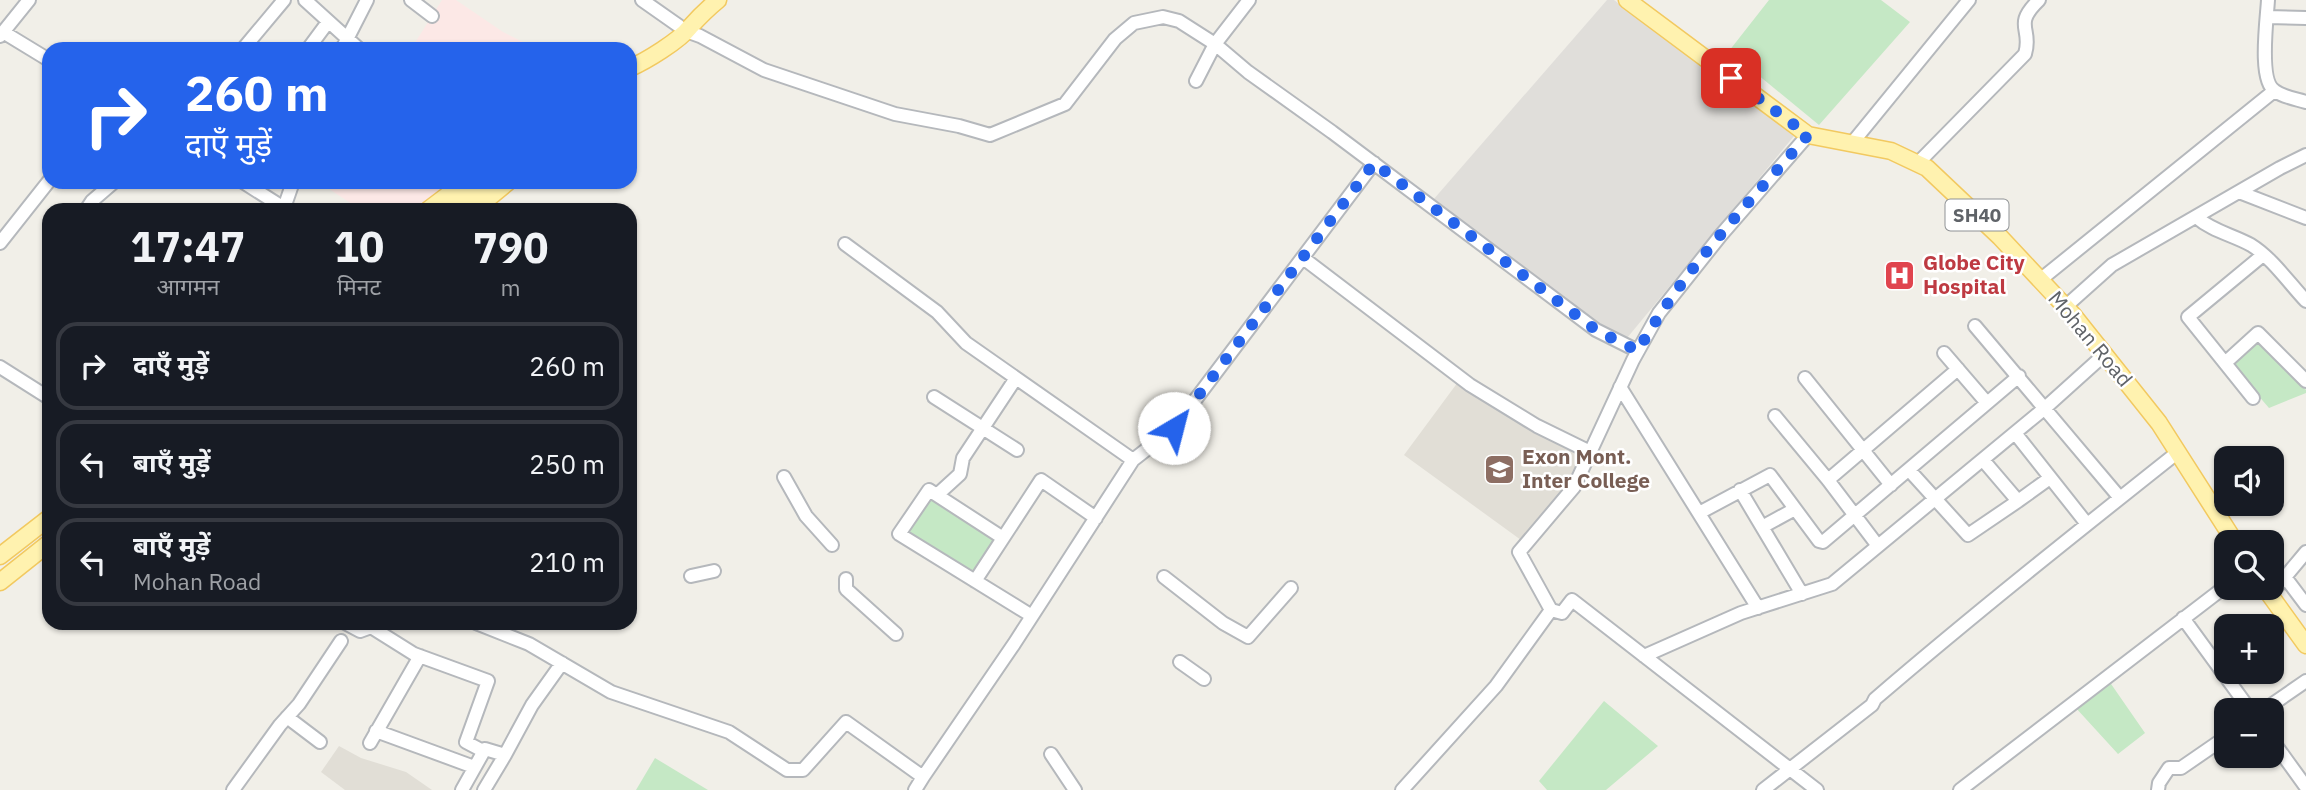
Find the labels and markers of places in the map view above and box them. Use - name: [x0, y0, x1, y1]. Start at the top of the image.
- pin: [1701, 48, 1761, 108]
- place label: Globe City Hospital: [1923, 248, 2026, 300]
- hospital icon: Globe City Hospital: [1883, 258, 1917, 292]
- place label: Exon Mont. Inter College: [1522, 442, 1650, 494]
- school or university icon: Exon Mont. Inter College: [1482, 452, 1516, 486]

